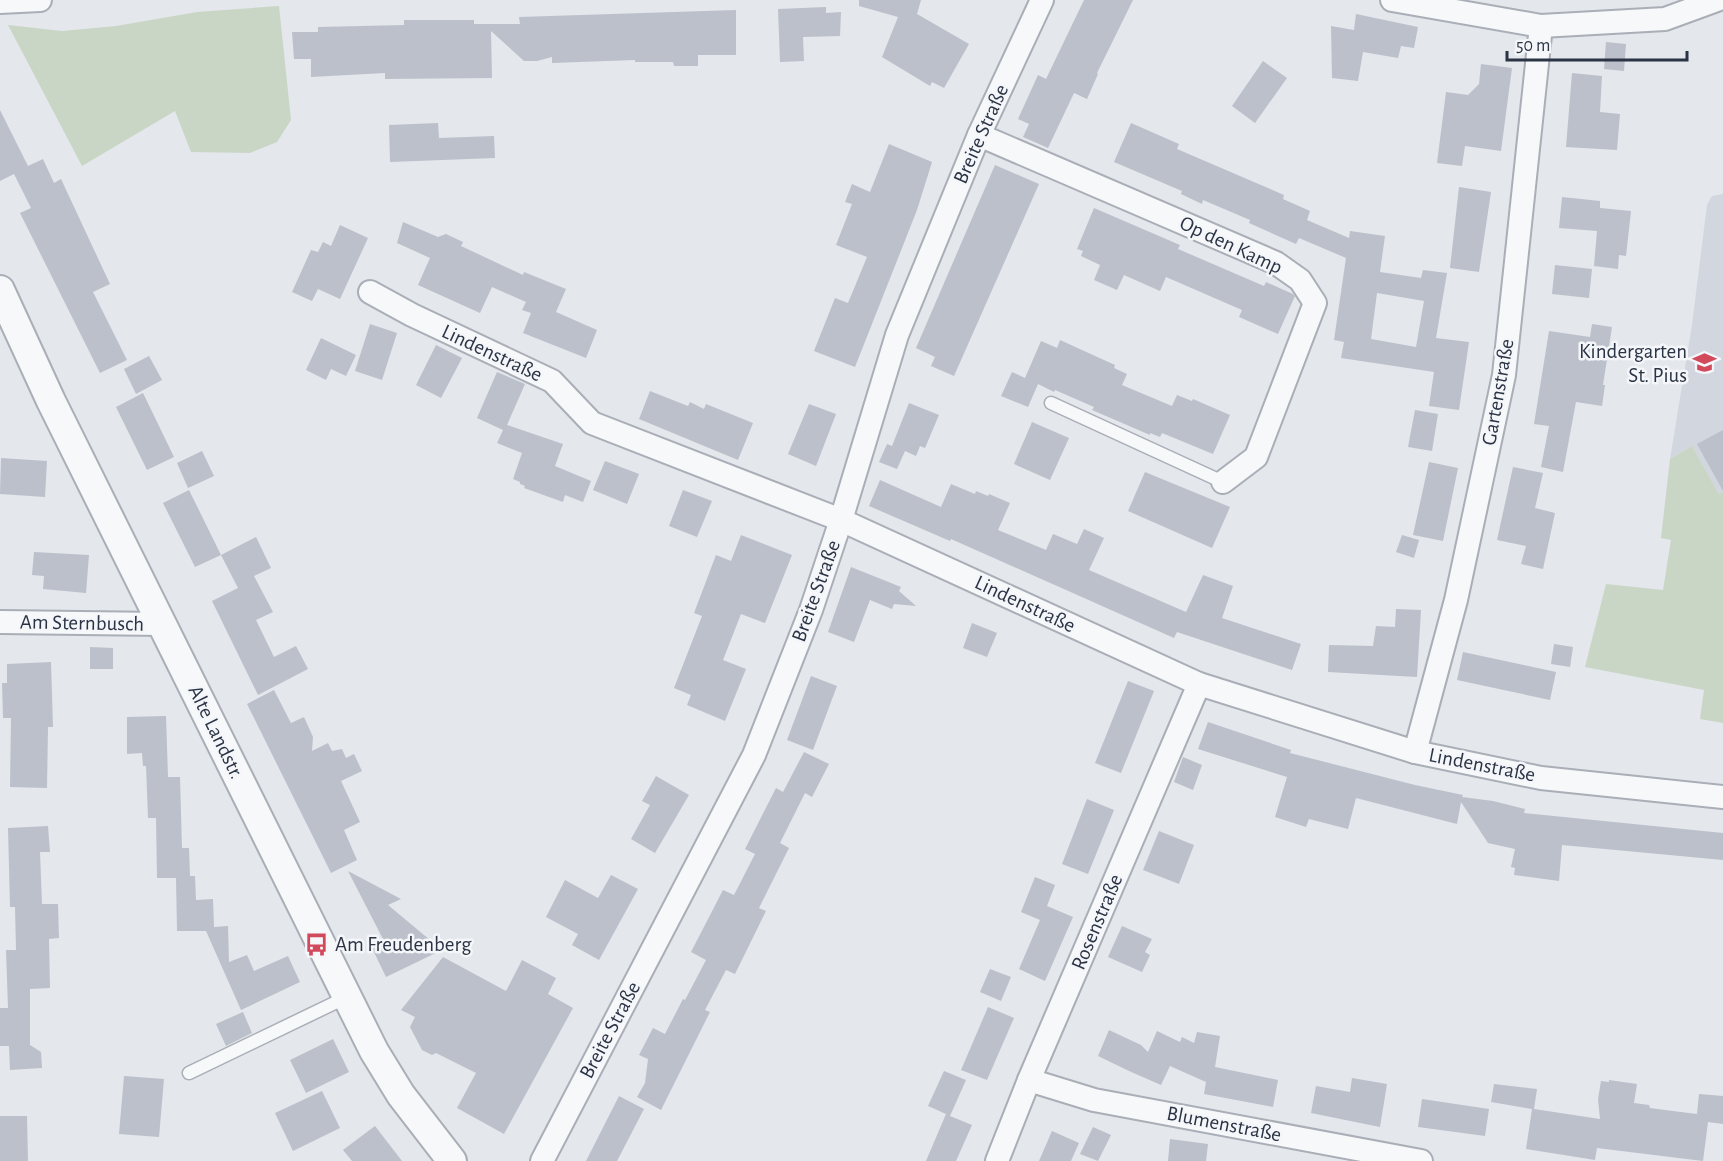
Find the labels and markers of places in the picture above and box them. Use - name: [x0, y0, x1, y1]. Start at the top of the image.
- place label: Kindergarten St. Pius: [1579, 341, 1687, 386]
- school or university icon: Kindergarten St. Pius: [1692, 350, 1718, 376]
- bus stop icon: Am Freudenberg: [304, 931, 330, 957]
- place label: Am Freudenberg: [335, 934, 472, 955]

